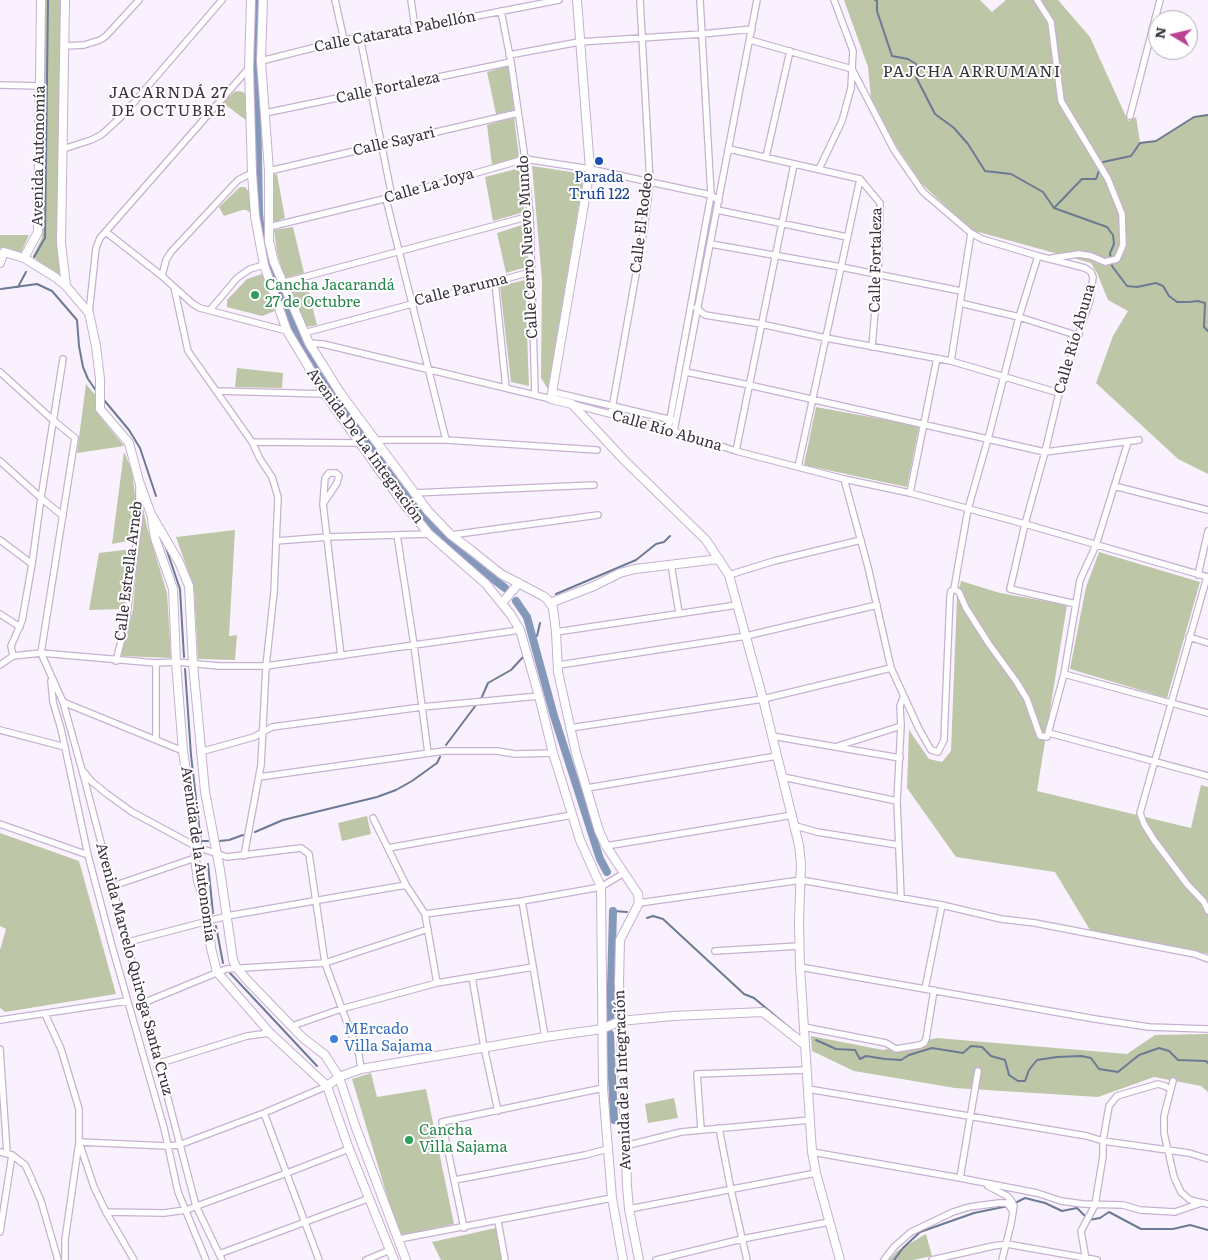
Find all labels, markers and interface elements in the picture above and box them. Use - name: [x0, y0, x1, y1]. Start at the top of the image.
- street label: Calle Catarata Pabellón: [313, 7, 477, 57]
- north arrow: [1148, 10, 1198, 60]
- text: N: [1148, 25, 1170, 40]
- district label: PAJCHA ARRUMANI: [881, 62, 1063, 82]
- street label: Calle Fortaleza: [335, 68, 441, 108]
- district label: JACARNDÁ 27 DE OCTUBRE: [107, 83, 231, 121]
- street label: Avenida Autonomía: [29, 85, 49, 227]
- street label: Calle Sayari: [351, 124, 437, 160]
- street label: Calle Cerro Nuevo Mundo: [514, 155, 542, 339]
- marker: Parada Trufi 122: [593, 155, 605, 167]
- street label: Calle La Joya: [382, 165, 476, 207]
- place label: Parada Trufi 122: [568, 169, 630, 204]
- street label: Calle El Rodeo: [627, 172, 657, 274]
- street label: Calle Fortaleza: [866, 207, 886, 313]
- street label: Calle Paruma: [413, 270, 509, 310]
- place label: Cancha Jacarandá 27 de Octubre: [265, 277, 395, 312]
- street label: Calle Río Abuna: [1051, 282, 1099, 396]
- marker: Cancha Jacarandá 27 de Octubre: [249, 289, 261, 301]
- street label: Avenida De La Integración: [303, 365, 427, 527]
- street label: Calle Río Abuna: [610, 407, 724, 455]
- street label: Calle Estrella Arneb: [111, 500, 147, 642]
- street label: Avenida de la Autonomía: [177, 765, 219, 943]
- street label: Avenida Marcelo Quiroga Santa Cruz: [92, 841, 176, 1097]
- street label: Avenida de la Integración: [611, 989, 635, 1171]
- place label: MErcado Villa Sajama: [344, 1021, 433, 1056]
- marker: MErcado Villa Sajama: [328, 1033, 340, 1045]
- place label: Cancha Villa Sajama: [419, 1122, 508, 1157]
- marker: Cancha Villa Sajama: [403, 1134, 415, 1146]

